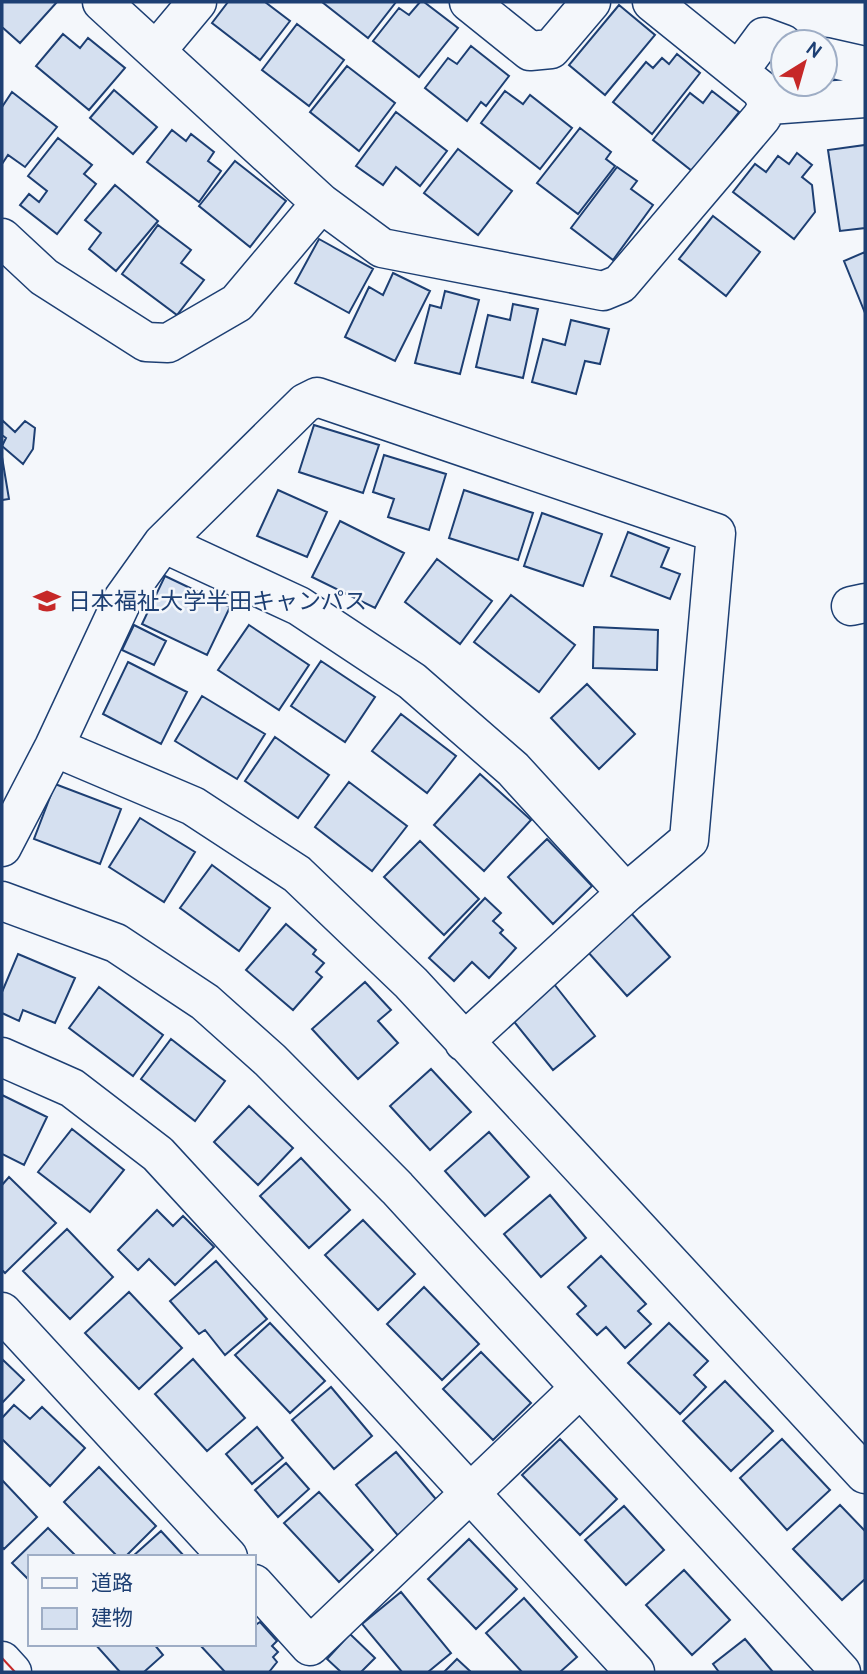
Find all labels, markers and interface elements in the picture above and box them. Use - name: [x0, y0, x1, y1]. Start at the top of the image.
- north arrow: [769, 28, 839, 98]
- text: N: [802, 37, 826, 63]
- school or university icon: 日本福祉大学半田キャンパス: [32, 586, 62, 616]
- place label: 日本福祉大学半田キャンパス: [68, 587, 367, 615]
- legend: [28, 1555, 256, 1646]
- text: 道路: [91, 1570, 133, 1595]
- text: 建物: [91, 1605, 133, 1630]

